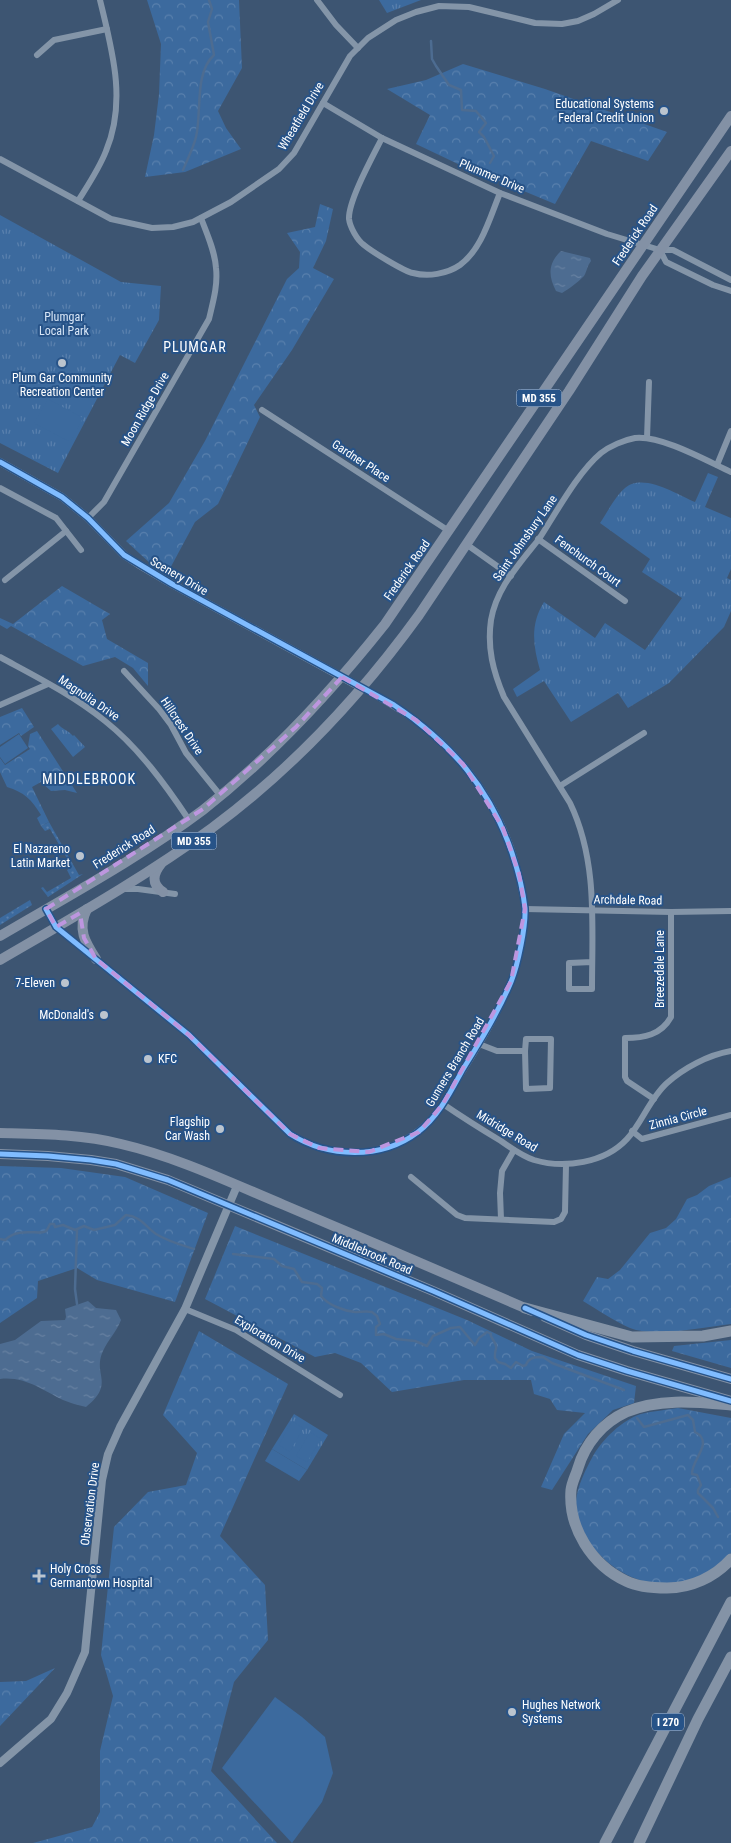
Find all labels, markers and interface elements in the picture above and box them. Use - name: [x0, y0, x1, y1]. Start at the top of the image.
- street label: Wheatfield Drive: [275, 79, 327, 153]
- place label: Educational Systems Federal Credit Union: [555, 97, 654, 125]
- marker: Educational Systems Federal Credit Union: [658, 105, 670, 117]
- street label: Plummer Drive: [457, 156, 527, 196]
- street label: Frederick Road: [609, 202, 661, 268]
- park label: Plumgar Local Park: [39, 310, 90, 338]
- district label: PLUMGAR: [163, 339, 227, 355]
- marker: Plum Gar Community Recreation Center: [56, 357, 68, 369]
- street label: Moon Ridge Drive: [118, 369, 172, 448]
- place label: Plum Gar Community Recreation Center: [12, 371, 112, 399]
- road number: MD 355: [516, 389, 562, 406]
- street label: Gardner Place: [329, 437, 393, 485]
- street label: Saint Johnsbury Lane: [490, 492, 560, 584]
- street label: Fenchurch Court: [552, 532, 624, 590]
- street label: Frederick Road: [381, 537, 433, 603]
- street label: Scenery Drive: [148, 554, 211, 598]
- street label: Magnolia Drive: [56, 672, 122, 724]
- street label: Hillcrest Drive: [158, 695, 207, 758]
- district label: MIDDLEBROOK: [42, 771, 136, 787]
- street label: Frederick Road: [90, 822, 158, 872]
- road number: MD 355: [172, 832, 216, 849]
- place label: El Nazareno Latin Market: [11, 842, 70, 870]
- marker: El Nazareno Latin Market: [74, 850, 86, 862]
- street label: Archdale Road: [594, 892, 663, 908]
- street label: Breezedale Lane: [653, 930, 667, 1008]
- place label: 7-Eleven: [15, 976, 55, 990]
- marker: 7-Eleven: [59, 977, 71, 989]
- place label: McDonald's: [39, 1008, 94, 1022]
- marker: McDonald's: [98, 1009, 110, 1021]
- street label: Gunners Branch Road: [423, 1015, 487, 1109]
- place label: KFC: [158, 1052, 177, 1066]
- marker: KFC: [142, 1053, 154, 1065]
- street label: Zinnia Circle: [648, 1104, 709, 1132]
- street label: Midridge Road: [474, 1107, 540, 1155]
- place label: Flagship Car Wash: [165, 1115, 210, 1143]
- marker: Flagship Car Wash: [214, 1123, 226, 1135]
- street label: Middlebrook Road: [330, 1231, 414, 1277]
- street label: Exploration Drive: [232, 1312, 308, 1366]
- street label: Observation Drive: [78, 1461, 102, 1546]
- place label: Holy Cross Germantown Hospital: [50, 1562, 152, 1590]
- marker: Holy Cross Germantown Hospital: [32, 1569, 46, 1583]
- place label: Hughes Network Systems: [522, 1698, 601, 1726]
- marker: Hughes Network Systems: [506, 1706, 518, 1718]
- road number: I 270: [652, 1714, 684, 1730]

